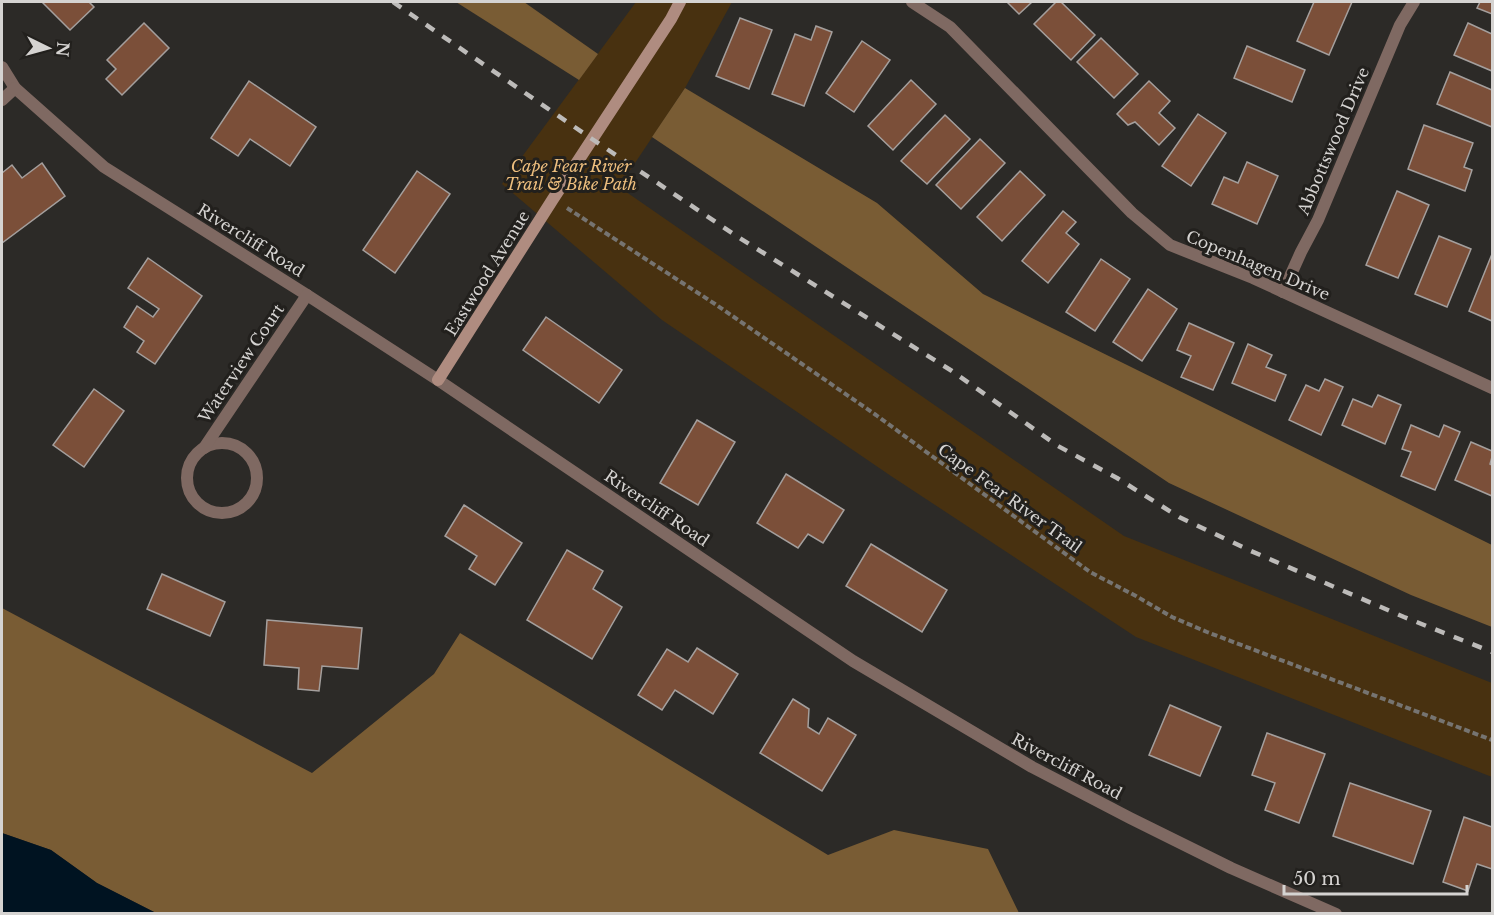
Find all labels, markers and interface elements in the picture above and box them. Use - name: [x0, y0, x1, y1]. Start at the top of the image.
- north arrow: [18, 18, 78, 78]
- text: N: [52, 41, 74, 58]
- street label: Abbottswood Drive: [1292, 64, 1373, 219]
- park label: Cape Fear River Trail & Bike Path: [505, 156, 637, 194]
- street label: Rivercliff Road: [194, 199, 308, 281]
- street label: Eastwood Avenue: [440, 207, 534, 339]
- street label: Copenhagen Drive: [1183, 226, 1333, 304]
- street label: Waterview Court: [193, 300, 288, 427]
- street label: Cape Fear River Trail: [934, 439, 1086, 557]
- street label: Rivercliff Road: [601, 466, 713, 551]
- street label: Rivercliff Road: [1008, 729, 1126, 804]
- scale bar: [1284, 858, 1467, 896]
- text: 50 m: [1293, 868, 1341, 890]

